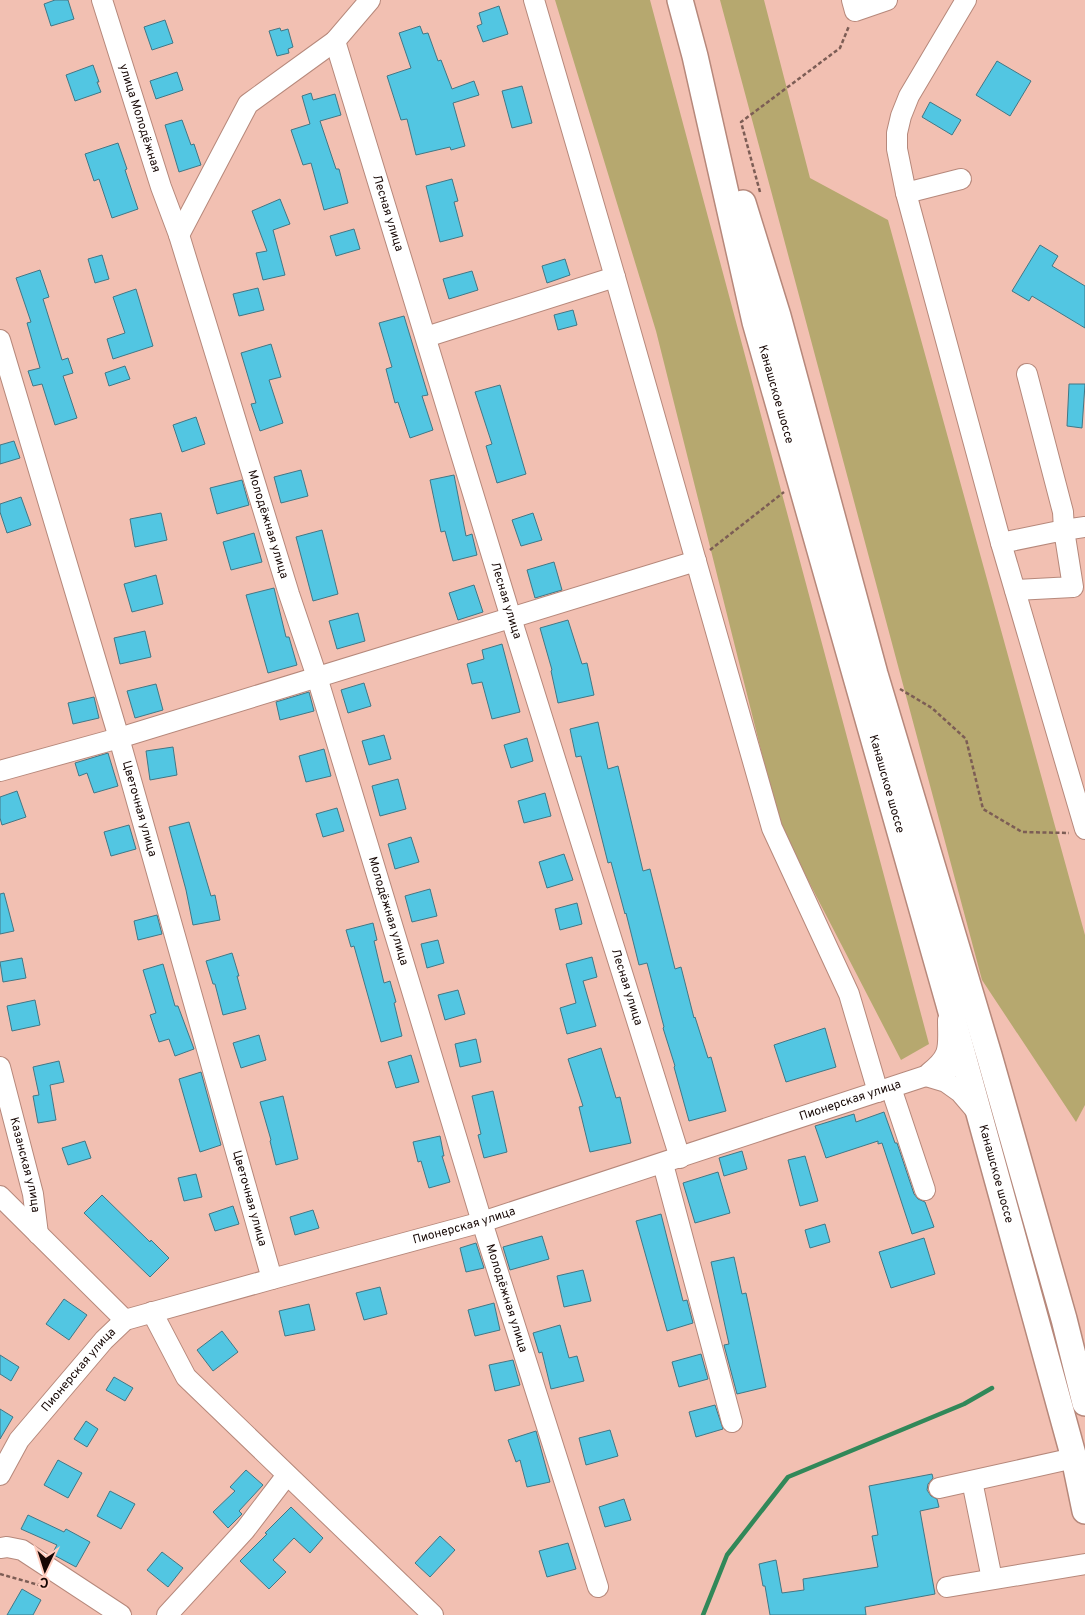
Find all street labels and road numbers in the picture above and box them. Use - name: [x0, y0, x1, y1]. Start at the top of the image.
- street label: улица Молодёжная: [115, 62, 164, 174]
- street label: Лесная улица: [368, 173, 407, 254]
- street label: Канашское шоссе: [754, 343, 797, 446]
- street label: Молодёжная улица: [243, 468, 292, 581]
- street label: Лесная улица: [486, 560, 525, 641]
- street label: Канашское шоссе: [865, 733, 908, 835]
- street label: Цветочная улица: [118, 759, 160, 859]
- street label: Молодёжная улица: [364, 855, 412, 967]
- street label: Лесная улица: [607, 947, 646, 1027]
- street label: Пионерская улица: [797, 1077, 903, 1125]
- street label: Казанская улица: [5, 1115, 43, 1213]
- street label: Канашское шоссе: [974, 1123, 1017, 1225]
- street label: Цветочная улица: [228, 1149, 270, 1248]
- street label: Пионерская улица: [411, 1204, 518, 1248]
- street label: Молодёжная улица: [482, 1242, 531, 1355]
- street label: Пионерская улица: [38, 1325, 120, 1415]

